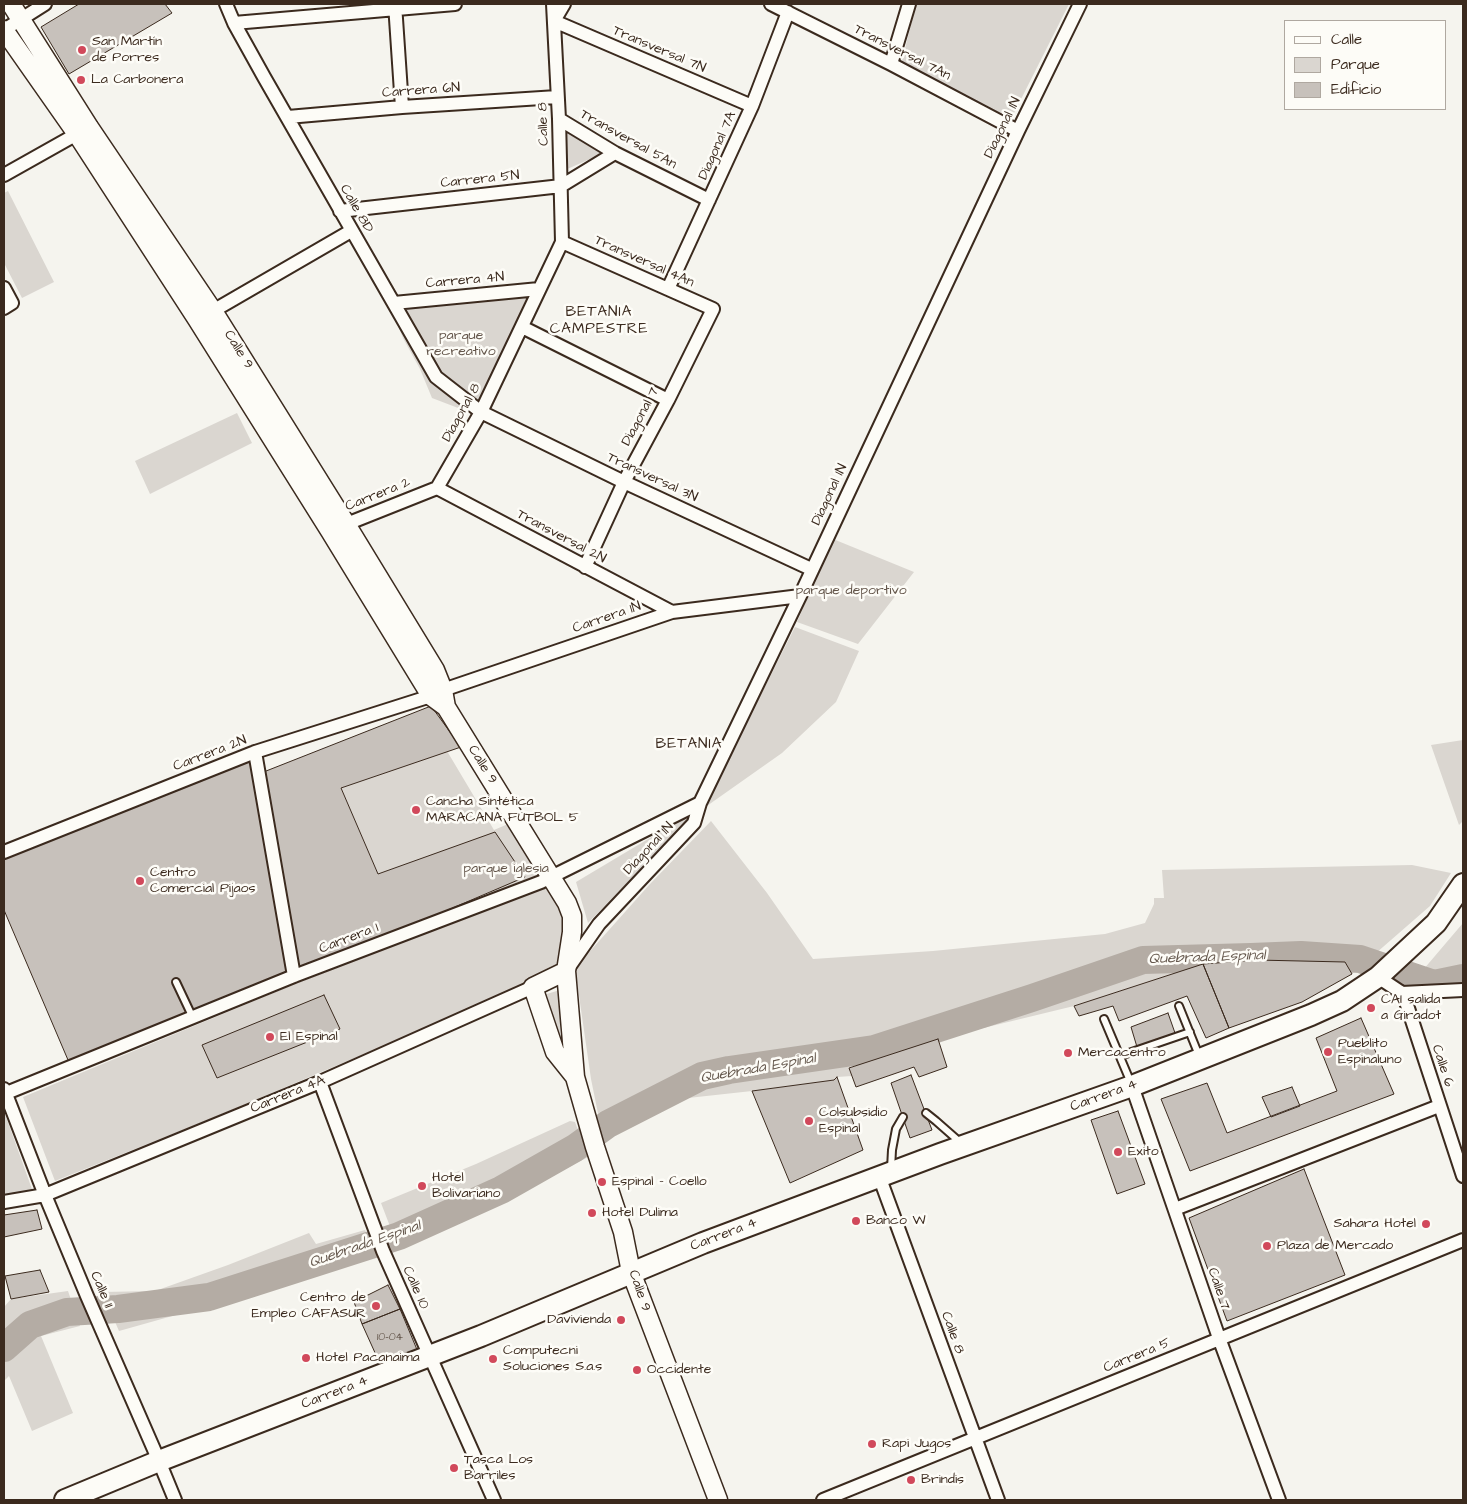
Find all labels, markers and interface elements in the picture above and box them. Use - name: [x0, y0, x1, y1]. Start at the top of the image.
- legend: [1284, 20, 1447, 110]
- street label: Transversal 7An: [851, 21, 953, 85]
- street label: Transversal 7N: [610, 23, 708, 77]
- text: Calle: [1331, 29, 1362, 50]
- place label: San Martín de Porres: [92, 34, 162, 66]
- marker: San Martín de Porres: [76, 44, 88, 56]
- text: Parque: [1331, 54, 1380, 75]
- place label: La Carbonera: [91, 72, 183, 88]
- marker: La Carbonera: [75, 74, 87, 86]
- text: Edificio: [1331, 79, 1381, 100]
- street label: Carrera 6N: [381, 80, 461, 102]
- street label: Diagonal 1N: [981, 95, 1025, 161]
- street label: Calle 8: [535, 102, 553, 146]
- street label: Transversal 5An: [577, 106, 679, 174]
- street label: Diagonal 7A: [695, 109, 741, 183]
- street label: Carrera 5N: [440, 168, 520, 192]
- street label: Calle 8D: [336, 182, 376, 236]
- street label: Transversal 4An: [591, 232, 697, 292]
- street label: Carrera 4N: [425, 269, 505, 293]
- district label: BETANIA CAMPESTRE: [549, 304, 649, 339]
- street label: Calle 9: [220, 327, 256, 373]
- park label: parque recreativo: [426, 328, 496, 361]
- street label: Diagonal 8: [439, 381, 485, 445]
- street label: Diagonal 7: [619, 385, 663, 449]
- street label: Transversal 3N: [604, 450, 700, 506]
- street label: Diagonal 1N: [808, 462, 852, 528]
- street label: Carrera 2: [343, 474, 413, 516]
- street label: Transversal 2N: [513, 506, 609, 568]
- park label: parque deportivo: [795, 583, 907, 599]
- street label: Carrera 1N: [571, 598, 643, 638]
- street label: Carrera 2N: [171, 732, 249, 776]
- district label: BETANIA: [655, 736, 723, 754]
- street label: Calle 9: [464, 742, 500, 788]
- place label: Cancha Sintética MARACANA FÚTBOL 5: [426, 794, 579, 826]
- marker: Cancha Sintética MARACANA FÚTBOL 5: [410, 804, 422, 816]
- street label: Diagonal 1N: [620, 819, 678, 879]
- park label: parque iglesia: [463, 861, 549, 877]
- place label: Centro Comercial Pijaos: [150, 865, 255, 898]
- marker: Centro Comercial Pijaos: [134, 875, 146, 887]
- street label: Carrera 1: [317, 920, 381, 958]
- water label: Quebrada Espinal: [1148, 947, 1266, 969]
- place label: CAI salida a Giradot: [1381, 992, 1441, 1024]
- marker: CAI salida a Giradot: [1365, 1002, 1377, 1014]
- place label: El Espinal: [280, 1029, 338, 1045]
- marker: El Espinal: [264, 1031, 276, 1043]
- place label: Pueblito Espinaluno: [1338, 1036, 1402, 1068]
- street label: Calle 6: [1427, 1043, 1457, 1089]
- place label: Mercacentro: [1078, 1045, 1166, 1061]
- marker: Pueblito Espinaluno: [1322, 1046, 1334, 1058]
- marker: Mercacentro: [1062, 1047, 1074, 1059]
- water label: Quebrada Espinal: [699, 1050, 817, 1088]
- street label: Carrera 4A: [248, 1072, 328, 1118]
- street label: Carrera 4: [1068, 1076, 1140, 1116]
- place label: Colsubsidio Espinal: [819, 1105, 887, 1138]
- marker: Colsubsidio Espinal: [803, 1115, 815, 1127]
- place label: Exito: [1128, 1144, 1159, 1160]
- marker: Exito: [1112, 1146, 1124, 1158]
- place label: Hotel Bolivariano: [432, 1170, 500, 1202]
- place label: Espinal - Coello: [612, 1174, 707, 1190]
- marker: Espinal - Coello: [596, 1176, 608, 1188]
- marker: Hotel Bolivariano: [416, 1180, 428, 1192]
- place label: Hotel Dulima: [602, 1205, 678, 1221]
- marker: Hotel Dulima: [586, 1207, 598, 1219]
- place label: Banco W: [866, 1213, 926, 1229]
- street label: Carrera 4: [688, 1215, 760, 1255]
- marker: Banco W: [850, 1215, 862, 1227]
- place label: Sahara Hotel: [1334, 1216, 1416, 1232]
- water label: Quebrada Espinal: [307, 1218, 423, 1272]
- marker: Sahara Hotel: [1420, 1218, 1432, 1230]
- place label: Plaza de Mercado: [1277, 1238, 1393, 1254]
- marker: Plaza de Mercado: [1261, 1240, 1273, 1252]
- street label: Calle 10: [398, 1264, 432, 1312]
- street label: Calle 7: [1203, 1266, 1233, 1312]
- street label: Calle 9: [624, 1268, 654, 1314]
- street label: Calle 11: [86, 1269, 116, 1311]
- place label: Centro de Empleo CAFASUR: [251, 1290, 366, 1322]
- marker: Centro de Empleo CAFASUR: [370, 1300, 382, 1312]
- street label: Calle 8: [937, 1310, 967, 1356]
- place label: Davivienda: [547, 1312, 611, 1328]
- marker: Davivienda: [615, 1314, 627, 1326]
- house number: 10-04: [377, 1331, 403, 1345]
- street label: Carrera 5: [1101, 1335, 1173, 1377]
- place label: Computecni Soluciones S.a.s: [503, 1343, 602, 1375]
- place label: Hotel Pacanaima: [316, 1350, 420, 1366]
- marker: Hotel Pacanaima: [300, 1352, 312, 1364]
- marker: Computecni Soluciones S.a.s: [487, 1353, 499, 1365]
- place label: Occidente: [647, 1362, 711, 1378]
- marker: Occidente: [631, 1364, 643, 1376]
- street label: Carrera 4: [299, 1373, 371, 1413]
- place label: Rapi Jugos: [882, 1436, 951, 1452]
- marker: Rapi Jugos: [866, 1438, 878, 1450]
- place label: Tasca Los Barriles: [464, 1452, 533, 1484]
- marker: Tasca Los Barriles: [448, 1462, 460, 1474]
- place label: Brindis: [921, 1472, 964, 1488]
- marker: Brindis: [905, 1474, 917, 1486]

